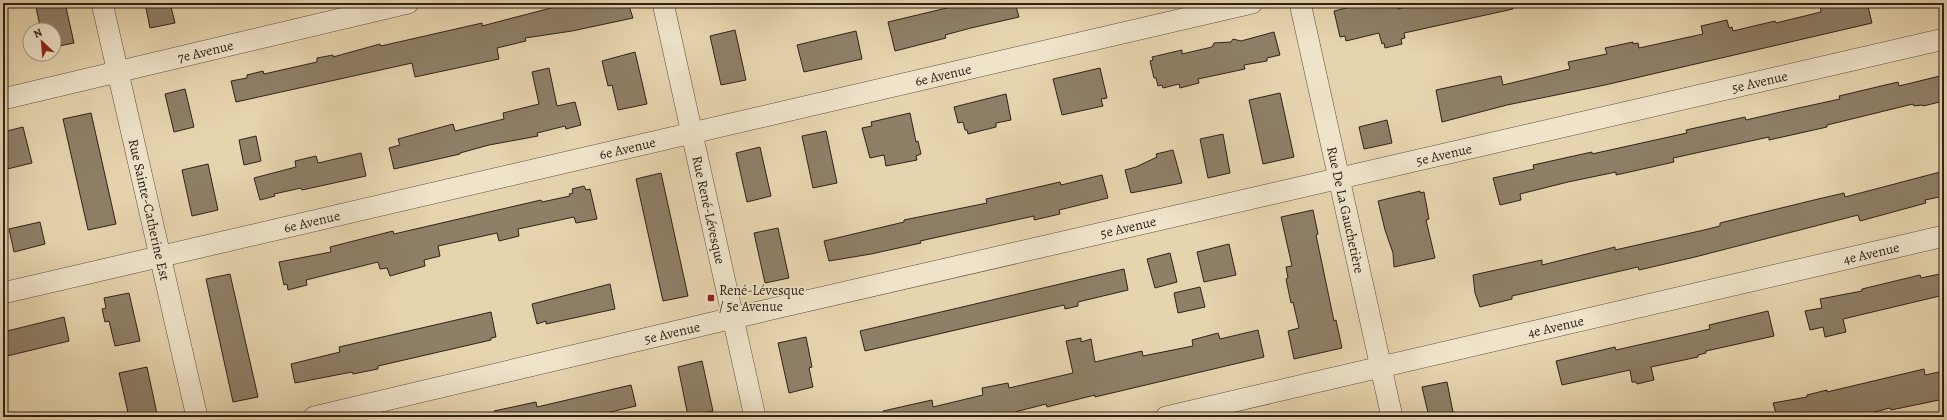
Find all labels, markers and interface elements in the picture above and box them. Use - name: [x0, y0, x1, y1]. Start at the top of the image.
- north arrow: [22, 22, 62, 62]
- text: N: [31, 25, 45, 42]
- street label: 7e Avenue: [176, 36, 235, 67]
- street label: 6e Avenue: [913, 60, 973, 91]
- street label: 5e Avenue: [1730, 66, 1790, 98]
- street label: 6e Avenue: [597, 133, 658, 164]
- street label: Rue Sainte-Catherine Est: [123, 137, 174, 283]
- street label: 5e Avenue: [1414, 139, 1474, 170]
- street label: Rue De La Gauchetière: [1322, 145, 1369, 275]
- street label: Rue René-Lévesque: [687, 154, 730, 266]
- street label: 6e Avenue: [282, 206, 342, 238]
- street label: 5e Avenue: [1098, 212, 1158, 243]
- street label: 4e Avenue: [1841, 238, 1901, 269]
- place label: René-Lévesque / 5e Avenue: [719, 281, 805, 316]
- marker: René-Lévesque / 5e Avenue: [706, 293, 716, 303]
- street label: 4e Avenue: [1526, 311, 1586, 343]
- street label: 5e Avenue: [642, 317, 702, 349]

